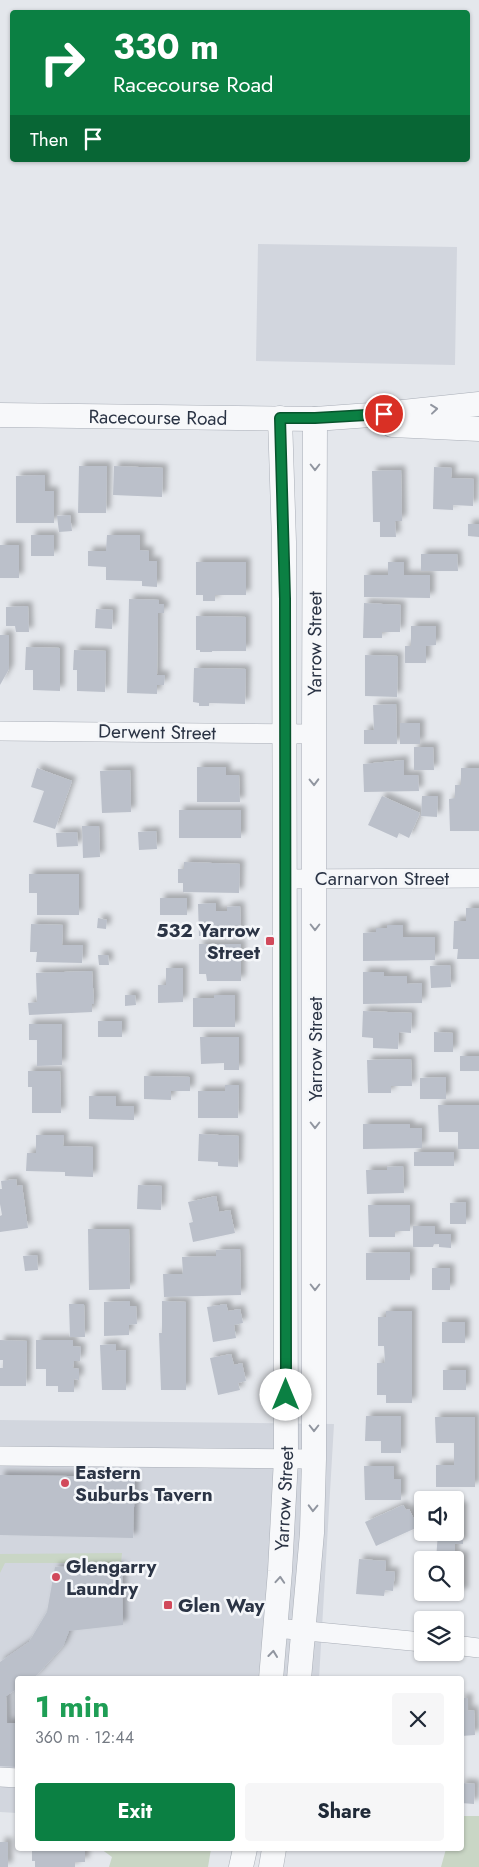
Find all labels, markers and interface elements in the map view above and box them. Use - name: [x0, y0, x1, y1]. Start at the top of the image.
- text: 330 m: [113, 22, 219, 72]
- icon: right: [30, 30, 95, 95]
- text: Racecourse Road: [113, 68, 274, 100]
- icon: arrive: [79, 125, 107, 153]
- text: Then: [30, 126, 69, 153]
- pin: [363, 393, 405, 435]
- icon: arrive: [370, 400, 398, 428]
- street label: Racecourse Road: [88, 403, 228, 431]
- one-way arrow: [430, 404, 438, 415]
- one-way arrow: [310, 464, 320, 472]
- street label: Yarrow Street: [301, 591, 328, 696]
- street label: Derwent Street: [98, 717, 217, 747]
- one-way arrow: [309, 779, 319, 787]
- street label: Carnarvon Street: [315, 865, 450, 892]
- place label: 532 Yarrow Street: [156, 917, 261, 966]
- one-way arrow: [310, 924, 320, 932]
- marker: 532 Yarrow Street: [264, 935, 276, 947]
- street label: Yarrow Street: [302, 996, 329, 1101]
- one-way arrow: [310, 1122, 320, 1129]
- one-way arrow: [310, 1284, 320, 1292]
- position arrow: [259, 1368, 311, 1420]
- one-way arrow: [309, 1424, 319, 1432]
- street label: Yarrow Street: [268, 1446, 300, 1552]
- place label: Eastern Suburbs Tavern: [75, 1459, 213, 1508]
- marker: Eastern Suburbs Tavern: [59, 1477, 71, 1489]
- map controls: [414, 1491, 464, 1661]
- button: sound: [414, 1491, 464, 1541]
- one-way arrow: [307, 1504, 318, 1512]
- button: search: [414, 1551, 464, 1601]
- place label: Glengarry Laundry: [66, 1553, 157, 1602]
- marker: Glengarry Laundry: [50, 1571, 62, 1583]
- one-way arrow: [274, 1576, 285, 1584]
- place label: Glen Way: [178, 1592, 266, 1619]
- marker: Glen Way: [162, 1599, 174, 1611]
- button: layers: [414, 1611, 464, 1661]
- one-way arrow: [267, 1649, 278, 1657]
- text: 1 min: [35, 1685, 109, 1728]
- button: close: [392, 1693, 444, 1745]
- text: 360 m · 12:44: [35, 1726, 134, 1749]
- button: Exit: [35, 1783, 235, 1841]
- button: Share: [245, 1783, 444, 1841]

